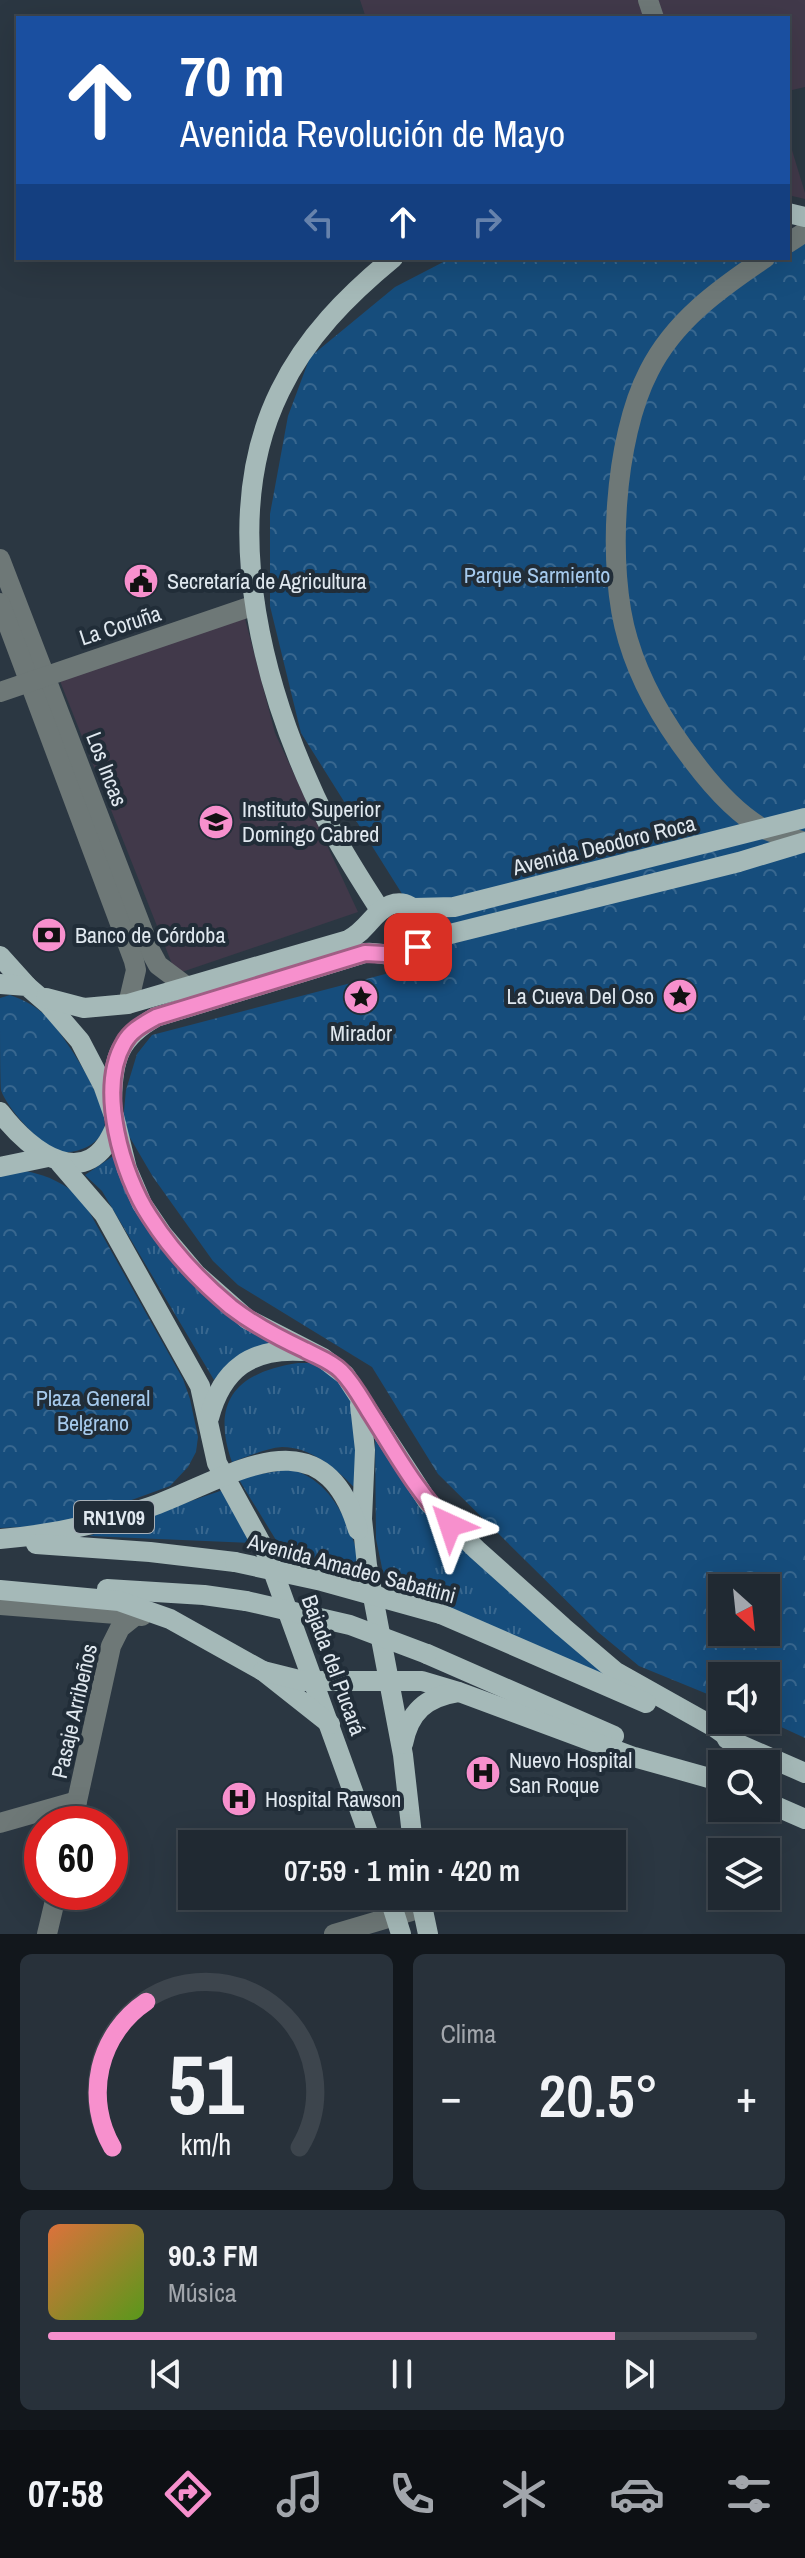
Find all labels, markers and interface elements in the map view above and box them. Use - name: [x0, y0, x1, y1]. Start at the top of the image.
- text: 70 m: [180, 38, 285, 113]
- icon: ahead: [48, 48, 152, 152]
- text: Avenida Revolución de Mayo: [180, 110, 565, 158]
- icon: left: [297, 200, 341, 244]
- icon: ahead: [381, 200, 425, 244]
- icon: right: [465, 200, 509, 244]
- park label: Parque Sarmiento: [464, 560, 610, 590]
- public building icon: Secretaría de Agricultura: [122, 562, 160, 600]
- place label: Secretaría de Agricultura: [167, 566, 367, 596]
- street label: La Coruña: [75, 598, 165, 652]
- street label: Los Incas: [79, 728, 135, 810]
- place label: Instituto Superior Domingo Cabred: [242, 794, 380, 849]
- school or university icon: Instituto Superior Domingo Cabred: [197, 803, 235, 841]
- street label: Avenida Deodoro Roca: [509, 808, 698, 882]
- pin: [384, 913, 452, 981]
- bank icon: Banco de Córdoba: [30, 916, 68, 954]
- place label: Banco de Córdoba: [75, 920, 225, 950]
- icon: arrive: [396, 925, 440, 969]
- place icon: La Cueva Del Oso: [661, 977, 699, 1015]
- place icon: Mirador: [342, 978, 380, 1016]
- place label: La Cueva Del Oso: [507, 981, 654, 1011]
- place label: Mirador: [330, 1018, 392, 1048]
- park label: Plaza General Belgrano: [36, 1383, 150, 1438]
- position arrow: [408, 1483, 492, 1567]
- road number: RN1V09: [74, 1501, 154, 1533]
- street label: Avenida Amadeo Sabattini: [244, 1526, 459, 1610]
- north arrow: [708, 1574, 780, 1646]
- map controls: [708, 1574, 780, 1910]
- street label: Bajada del Pucará: [295, 1591, 373, 1739]
- street label: Pasaje Arribeños: [44, 1641, 104, 1781]
- button: sound: [708, 1662, 780, 1734]
- place label: Nuevo Hospital San Roque: [509, 1745, 632, 1800]
- button: search: [708, 1750, 780, 1822]
- hospital icon: Nuevo Hospital San Roque: [464, 1754, 502, 1792]
- hospital icon: Hospital Rawson: [220, 1780, 258, 1818]
- place label: Hospital Rawson: [265, 1784, 401, 1814]
- speed limit sign: 60: [24, 1806, 128, 1910]
- button: layers: [708, 1838, 780, 1910]
- text: 07:59 · 1 min · 420 m: [284, 1850, 520, 1890]
- text: Clima: [441, 2016, 496, 2051]
- text: 51: [168, 2028, 244, 2140]
- text: 20.5°: [539, 2055, 659, 2136]
- text: −: [441, 2066, 462, 2126]
- text: +: [736, 2066, 757, 2126]
- text: km/h: [181, 2125, 232, 2164]
- text: 90.3 FM: [168, 2235, 258, 2275]
- text: Música: [168, 2275, 237, 2310]
- icon: previous: [144, 2352, 188, 2396]
- icon: pause: [380, 2352, 424, 2396]
- icon: next: [617, 2352, 661, 2396]
- icon: directions: [160, 2466, 216, 2522]
- icon: music: [272, 2466, 328, 2522]
- icon: phone: [384, 2466, 440, 2522]
- icon: climate: [496, 2466, 552, 2522]
- icon: car: [609, 2466, 665, 2522]
- icon: filters: [721, 2466, 777, 2522]
- text: 07:58: [28, 2470, 104, 2518]

